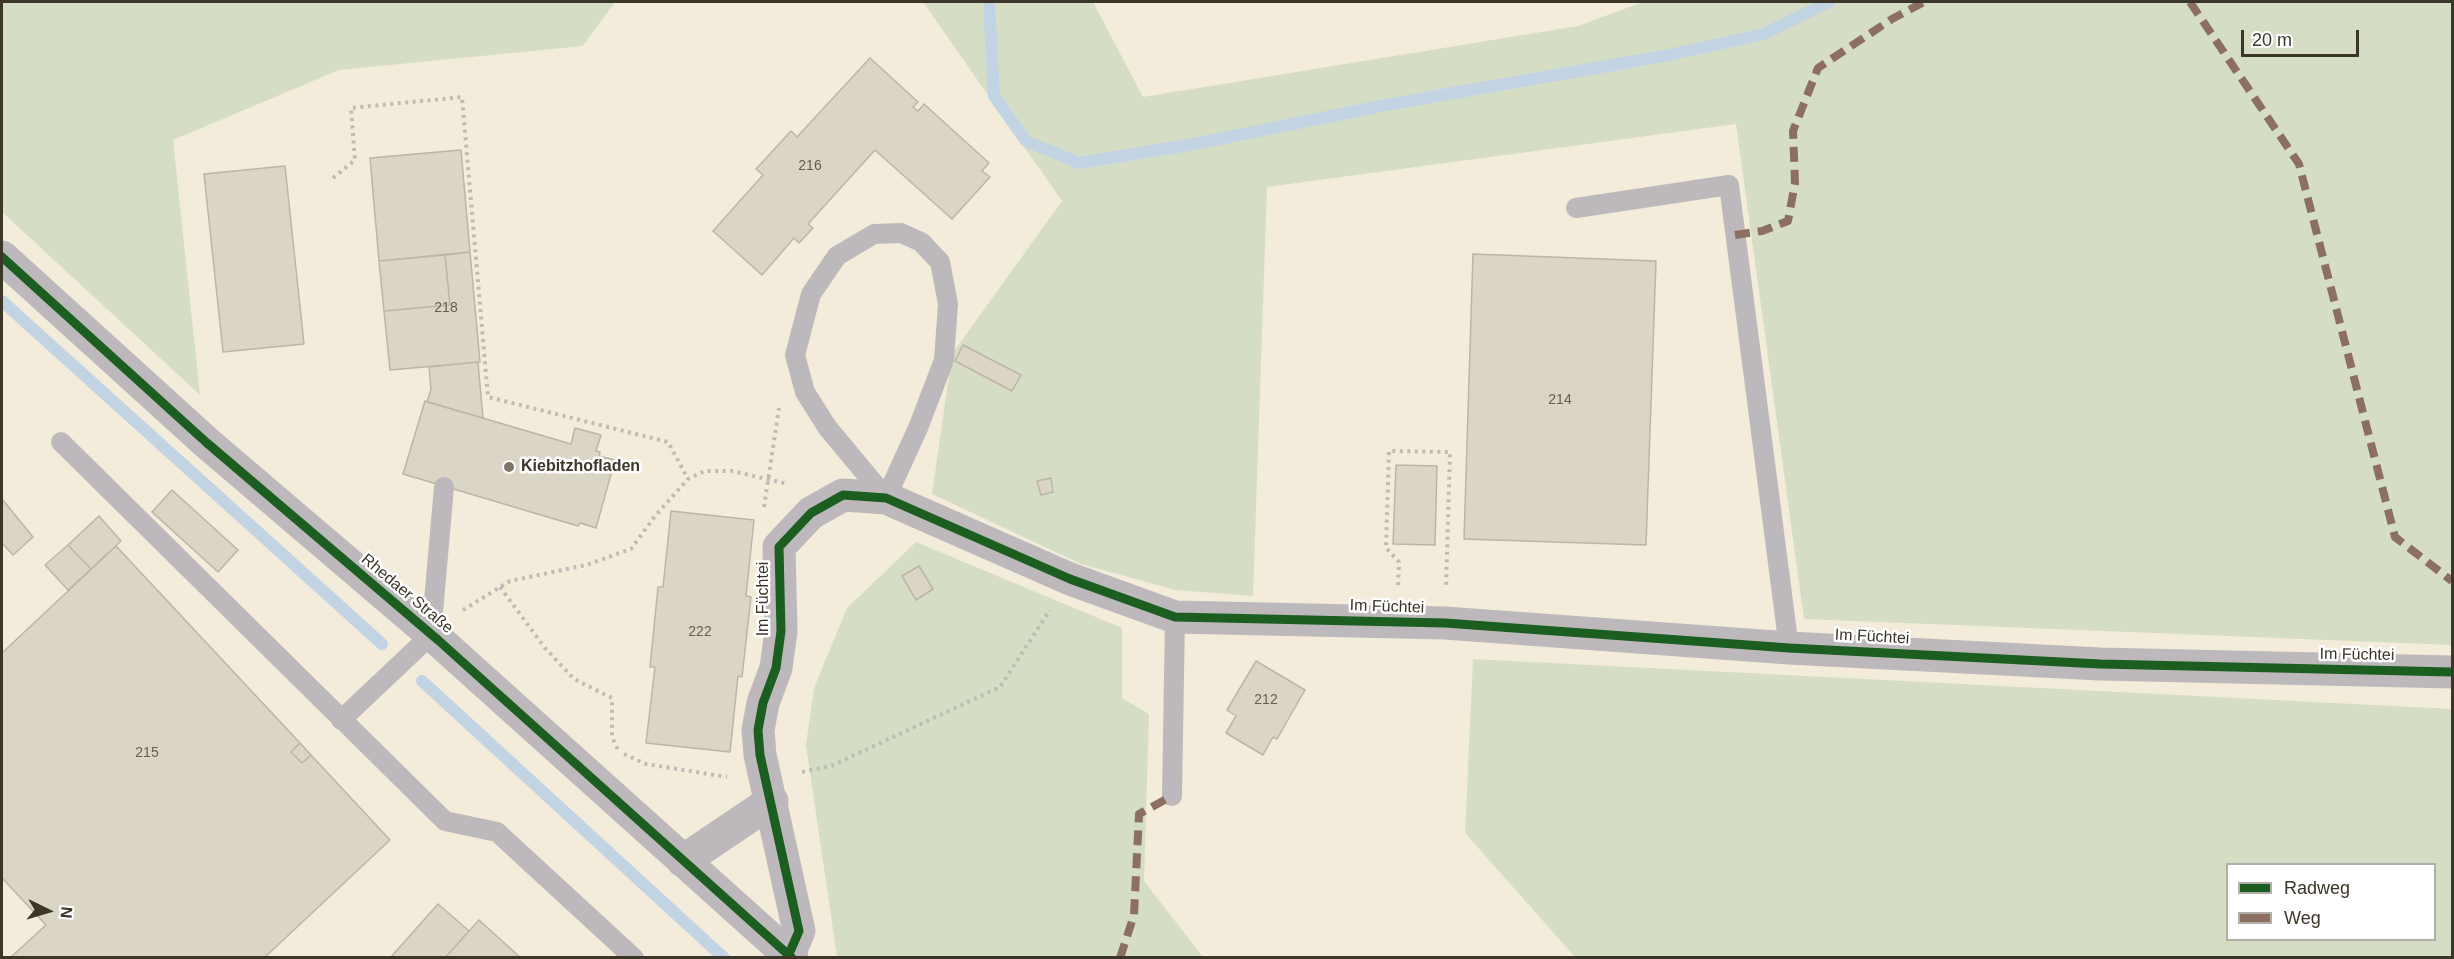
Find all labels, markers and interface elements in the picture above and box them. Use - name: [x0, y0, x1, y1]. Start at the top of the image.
- scale bar: [2244, 18, 2362, 56]
- text: 20 m: [2252, 30, 2292, 50]
- house number: 216: [798, 158, 822, 174]
- house number: 218: [434, 300, 458, 316]
- house number: 214: [1548, 392, 1572, 408]
- place label: Kiebitzhofladen: [521, 457, 640, 477]
- marker: Kiebitzhofladen: [502, 460, 516, 474]
- street label: Rhedaer Straße: [357, 550, 457, 638]
- street label: Im Füchtei: [754, 562, 774, 636]
- street label: Im Füchtei: [1349, 596, 1425, 618]
- house number: 222: [688, 624, 712, 640]
- street label: Im Füchtei: [1834, 625, 1910, 649]
- street label: Im Füchtei: [2319, 645, 2395, 665]
- house number: 212: [1254, 692, 1278, 708]
- house number: 215: [135, 745, 159, 761]
- legend: [2226, 863, 2436, 941]
- text: Radweg: [2284, 878, 2350, 898]
- north arrow: [18, 881, 78, 941]
- text: N: [57, 906, 75, 919]
- text: Weg: [2284, 908, 2321, 928]

